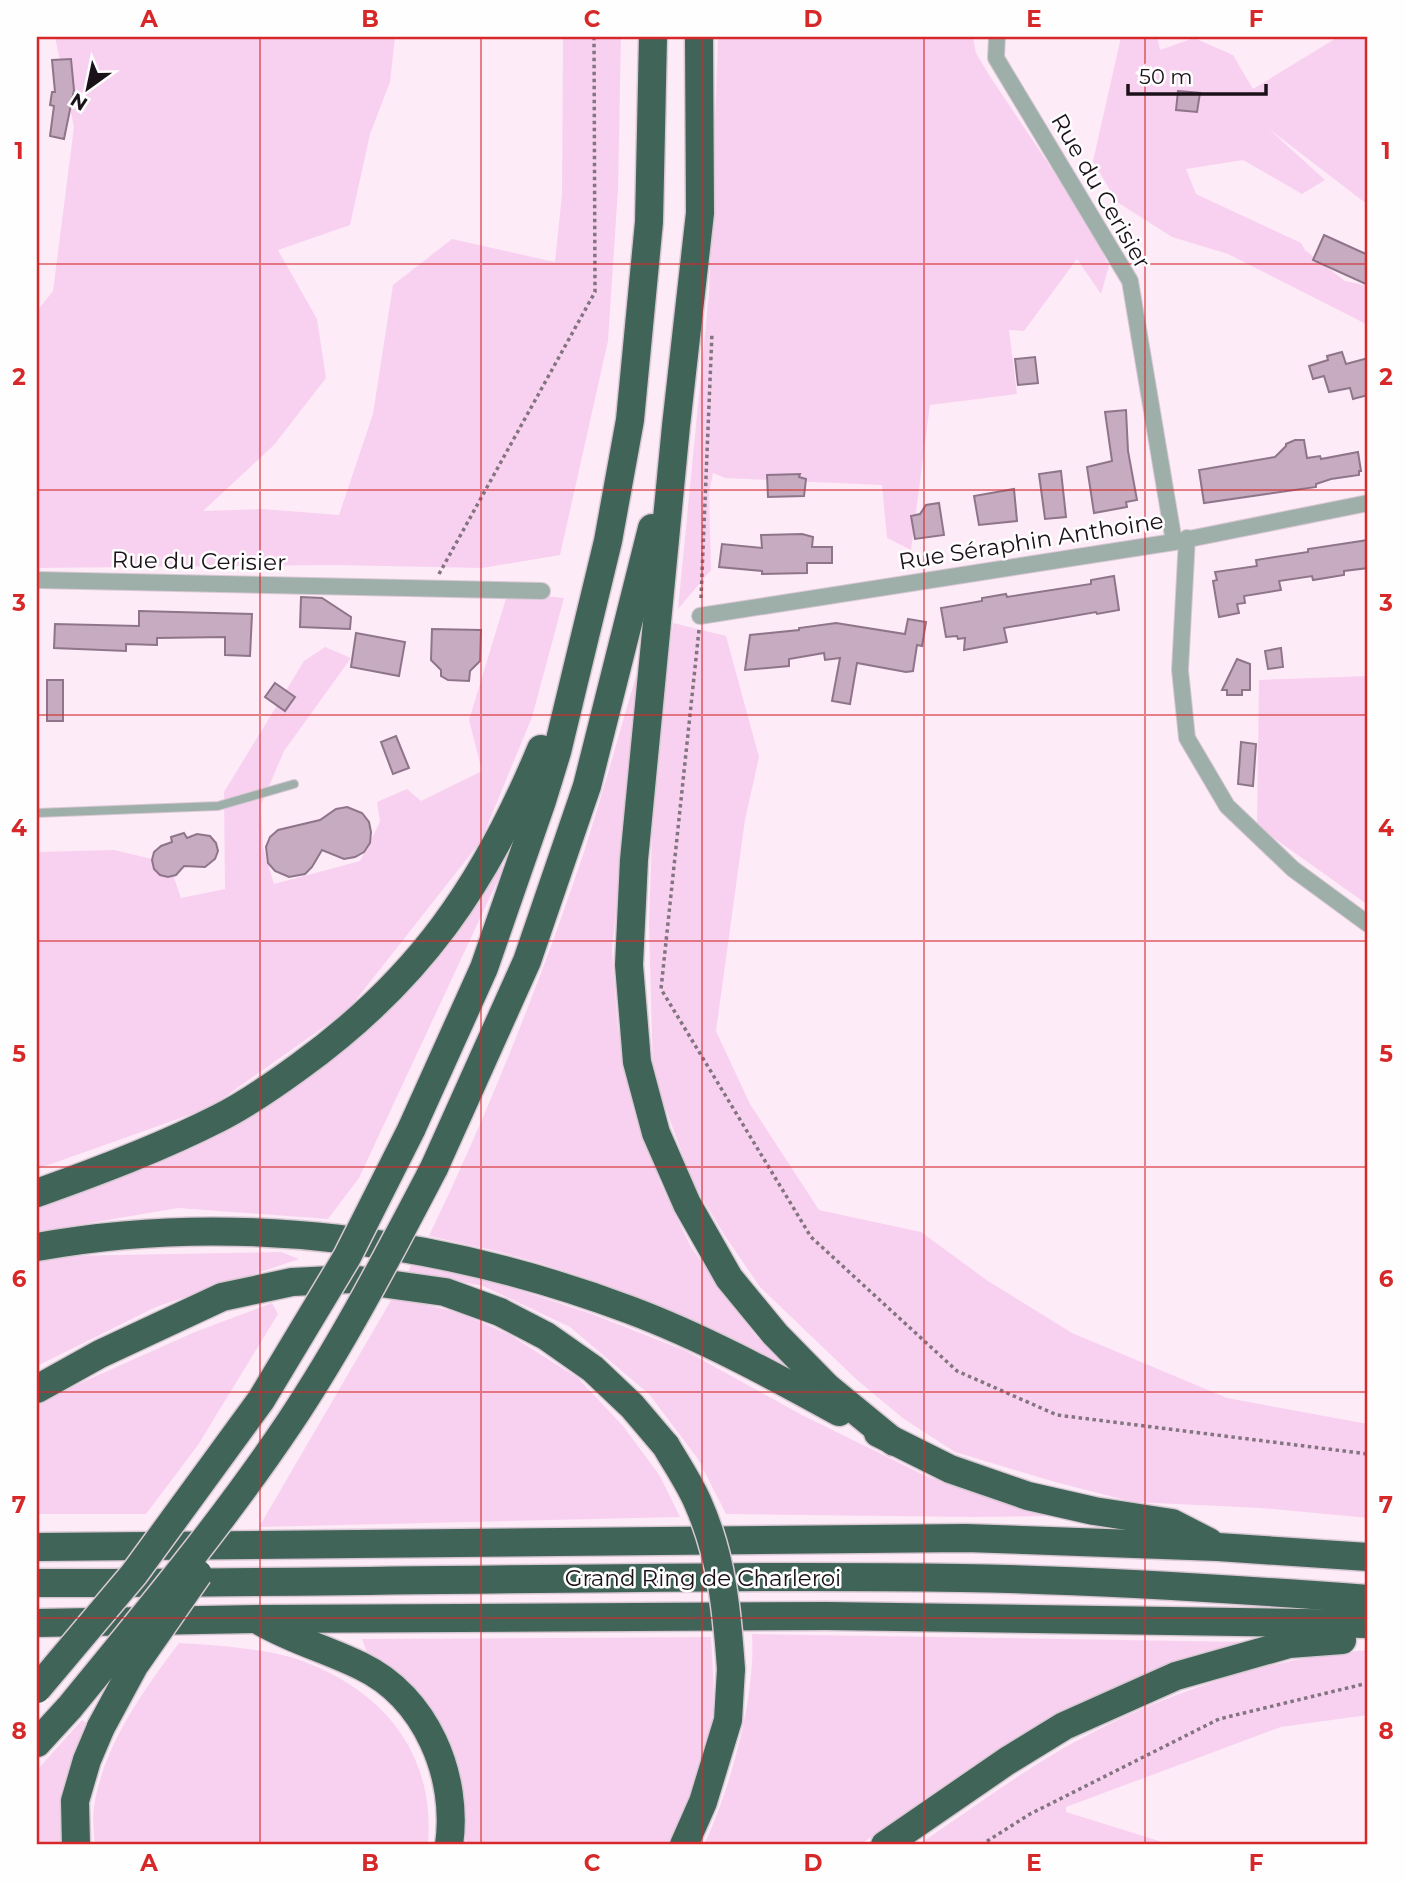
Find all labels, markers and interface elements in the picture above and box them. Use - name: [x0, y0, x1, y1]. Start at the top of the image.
- text: A: [139, 5, 158, 33]
- text: B: [361, 5, 379, 33]
- text: C: [584, 5, 601, 33]
- text: D: [804, 5, 823, 33]
- text: E: [1026, 5, 1042, 33]
- text: F: [1249, 5, 1264, 33]
- north arrow: [52, 52, 122, 122]
- scale bar: [1128, 52, 1267, 96]
- text: 50 m: [1139, 64, 1193, 89]
- text: N: [66, 88, 92, 116]
- street label: Rue du Cerisier: [1045, 108, 1157, 274]
- text: 1: [14, 137, 24, 165]
- text: 1: [1381, 137, 1391, 165]
- text: 2: [12, 363, 26, 391]
- text: 2: [1379, 363, 1393, 391]
- street label: Rue Séraphin Anthoine: [897, 506, 1165, 576]
- street label: Rue du Cerisier: [112, 545, 286, 577]
- text: 3: [11, 589, 26, 617]
- text: 3: [1378, 589, 1393, 617]
- text: 4: [11, 814, 27, 842]
- text: 4: [1378, 814, 1394, 842]
- text: 5: [12, 1040, 26, 1068]
- text: 5: [1379, 1040, 1393, 1068]
- text: 6: [12, 1265, 27, 1293]
- text: 6: [1379, 1265, 1394, 1293]
- text: 7: [12, 1491, 26, 1519]
- text: 7: [1379, 1491, 1393, 1519]
- street label: Grand Ring de Charleroi: [565, 1564, 841, 1592]
- text: 8: [11, 1717, 27, 1745]
- text: 8: [1378, 1717, 1394, 1745]
- text: A: [139, 1849, 158, 1877]
- text: B: [361, 1849, 379, 1877]
- text: C: [584, 1849, 601, 1877]
- text: D: [804, 1849, 823, 1877]
- text: E: [1026, 1849, 1042, 1877]
- text: F: [1249, 1849, 1264, 1877]

